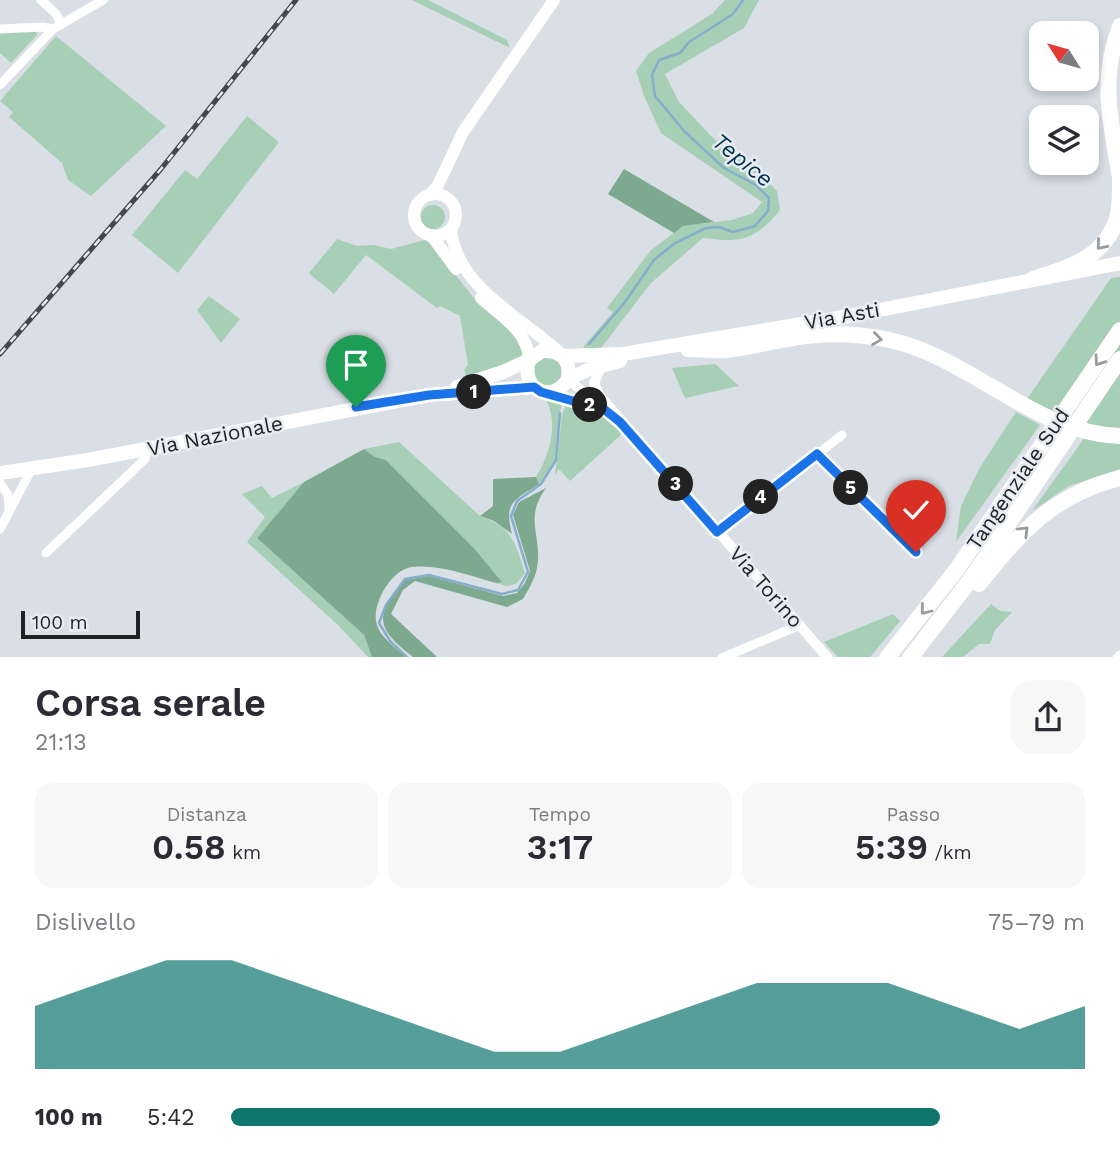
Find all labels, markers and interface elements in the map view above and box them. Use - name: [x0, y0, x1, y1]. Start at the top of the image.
- north arrow: [1029, 21, 1099, 91]
- map controls: [1029, 21, 1099, 175]
- button: layers: [1029, 105, 1099, 175]
- water label: Tepice: [707, 128, 778, 193]
- one-way arrow: [1097, 236, 1109, 249]
- street label: Via Asti: [802, 297, 882, 334]
- one-way arrow: [872, 331, 883, 346]
- pin: [326, 335, 386, 407]
- icon: arrive: [337, 346, 375, 384]
- one-way arrow: [1095, 353, 1107, 366]
- pin: 1: [456, 374, 491, 410]
- text: 1: [469, 380, 478, 403]
- pin: 2: [572, 388, 608, 422]
- text: 2: [584, 393, 595, 416]
- street label: Tangenziale Sud: [961, 403, 1074, 554]
- street label: Via Nazionale: [145, 410, 285, 461]
- pin: 3: [658, 466, 694, 502]
- pin: 5: [834, 470, 868, 505]
- text: 3: [670, 472, 681, 495]
- text: 5: [845, 476, 856, 499]
- pin: 4: [744, 480, 778, 514]
- pin: [886, 480, 946, 552]
- text: 4: [754, 485, 767, 508]
- icon: check: [897, 491, 935, 529]
- one-way arrow: [1015, 527, 1028, 540]
- street label: Via Torino: [724, 541, 809, 633]
- one-way arrow: [920, 602, 933, 614]
- scale bar: [21, 608, 140, 640]
- text: 100 m: [32, 611, 88, 634]
- button: share: [1011, 680, 1085, 754]
- text: Corsa serale: [35, 681, 266, 725]
- text: 21:13: [35, 729, 87, 756]
- text: Distanza: [167, 803, 247, 826]
- text: Tempo: [529, 803, 591, 826]
- text: Passo: [886, 803, 940, 826]
- text: 0.58: [152, 826, 226, 868]
- text: 3:17: [527, 826, 593, 868]
- text: 5:39: [855, 826, 928, 868]
- text: km: [226, 841, 261, 864]
- text: /km: [928, 841, 972, 864]
- text: Dislivello: [35, 909, 136, 936]
- text: 75–79 m: [988, 909, 1085, 936]
- text: 100 m: [35, 1104, 103, 1131]
- text: 5:42: [147, 1104, 195, 1131]

